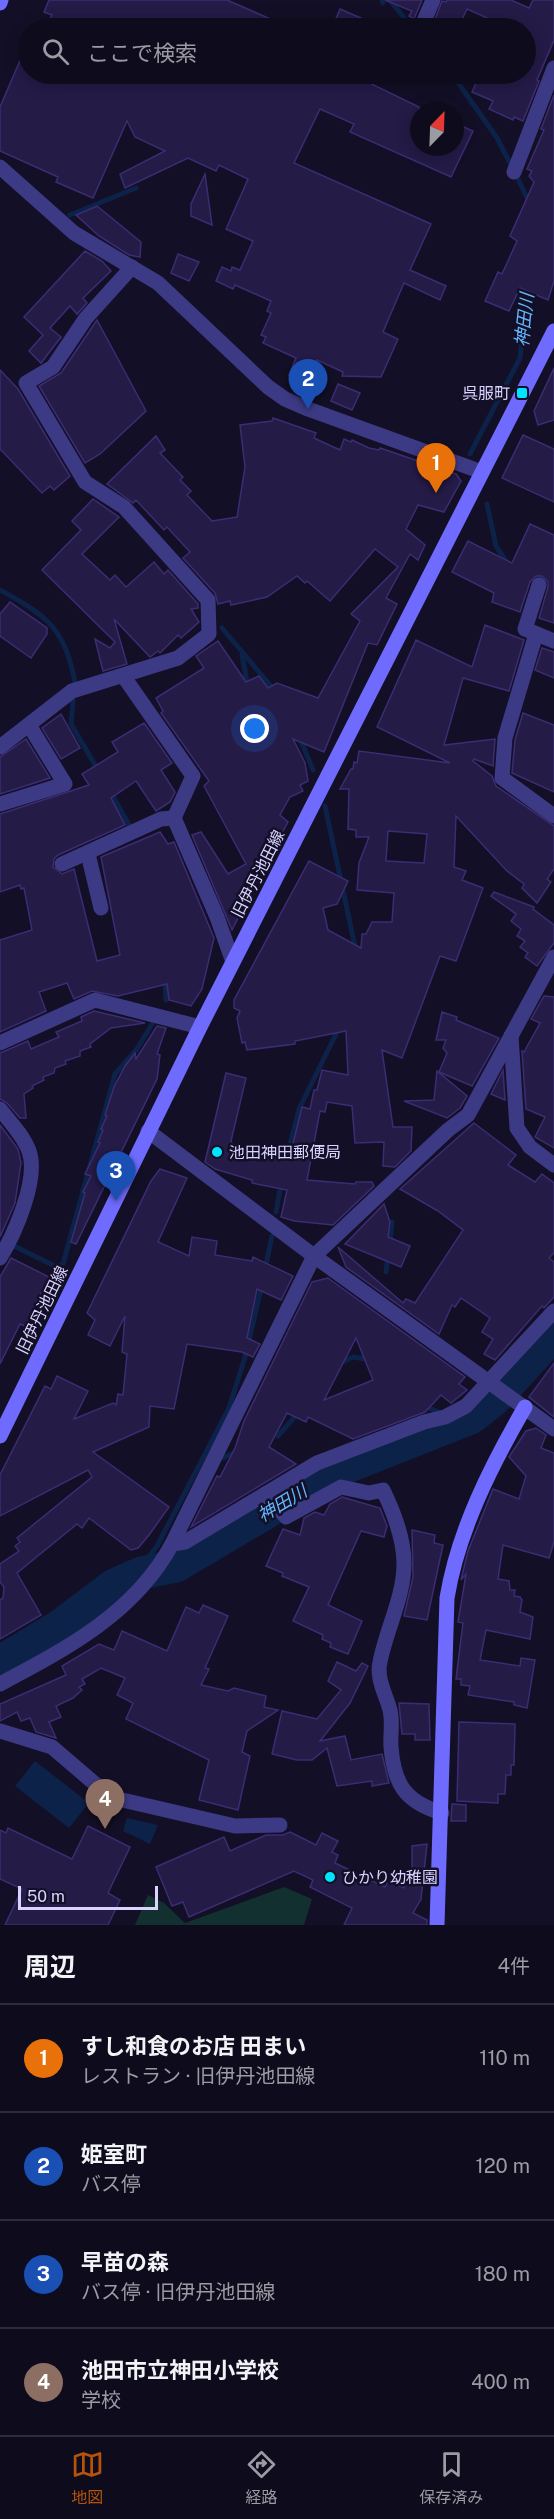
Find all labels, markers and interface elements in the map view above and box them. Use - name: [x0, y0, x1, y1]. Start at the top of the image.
- search box: [18, 18, 536, 84]
- icon: search: [39, 35, 72, 68]
- text: ここで検索: [87, 40, 197, 66]
- north arrow: [410, 102, 464, 156]
- water label: 神田川: [511, 290, 537, 348]
- pin: 2: [288, 360, 328, 409]
- place label: 呉服町: [462, 384, 510, 403]
- marker: 呉服町: [515, 386, 529, 400]
- pin: 1: [416, 444, 456, 493]
- your location: [240, 714, 269, 743]
- street label: 旧伊丹池田線: [228, 827, 288, 921]
- place label: 池田神田郵便局: [229, 1143, 341, 1162]
- marker: 池田神田郵便局: [210, 1145, 224, 1159]
- pin: 3: [96, 1152, 136, 1201]
- street label: 旧伊丹池田線: [12, 1263, 72, 1357]
- water label: 神田川: [253, 1479, 312, 1526]
- pin: 4: [86, 1780, 124, 1829]
- place label: ひかり幼稚園: [342, 1868, 438, 1887]
- marker: ひかり幼稚園: [323, 1870, 337, 1884]
- scale bar: [18, 1883, 158, 1910]
- text: 50 m: [27, 1887, 65, 1906]
- text: 周辺: [24, 1951, 76, 1982]
- text: 4件: [497, 1954, 530, 1978]
- text: すし和食のお店 田まい: [81, 2033, 306, 2059]
- text: 1: [39, 2046, 48, 2070]
- text: 110 m: [479, 2046, 530, 2070]
- text: レストラン · 旧伊丹池田線: [81, 2064, 315, 2088]
- text: 姫室町: [81, 2141, 147, 2167]
- text: 2: [37, 2154, 50, 2178]
- text: 120 m: [476, 2154, 530, 2178]
- text: バス停: [81, 2172, 141, 2196]
- text: 早苗の森: [81, 2249, 169, 2275]
- text: 3: [37, 2262, 50, 2286]
- text: 180 m: [475, 2262, 530, 2286]
- text: バス停 · 旧伊丹池田線: [81, 2280, 275, 2304]
- text: 池田市立神田小学校: [81, 2357, 279, 2383]
- text: 4: [37, 2370, 50, 2394]
- text: 400 m: [471, 2370, 530, 2394]
- text: 学校: [81, 2388, 121, 2412]
- tab: 地図: [71, 2448, 104, 2508]
- tab: 経路: [245, 2448, 278, 2508]
- tab: 保存済み: [419, 2448, 483, 2508]

